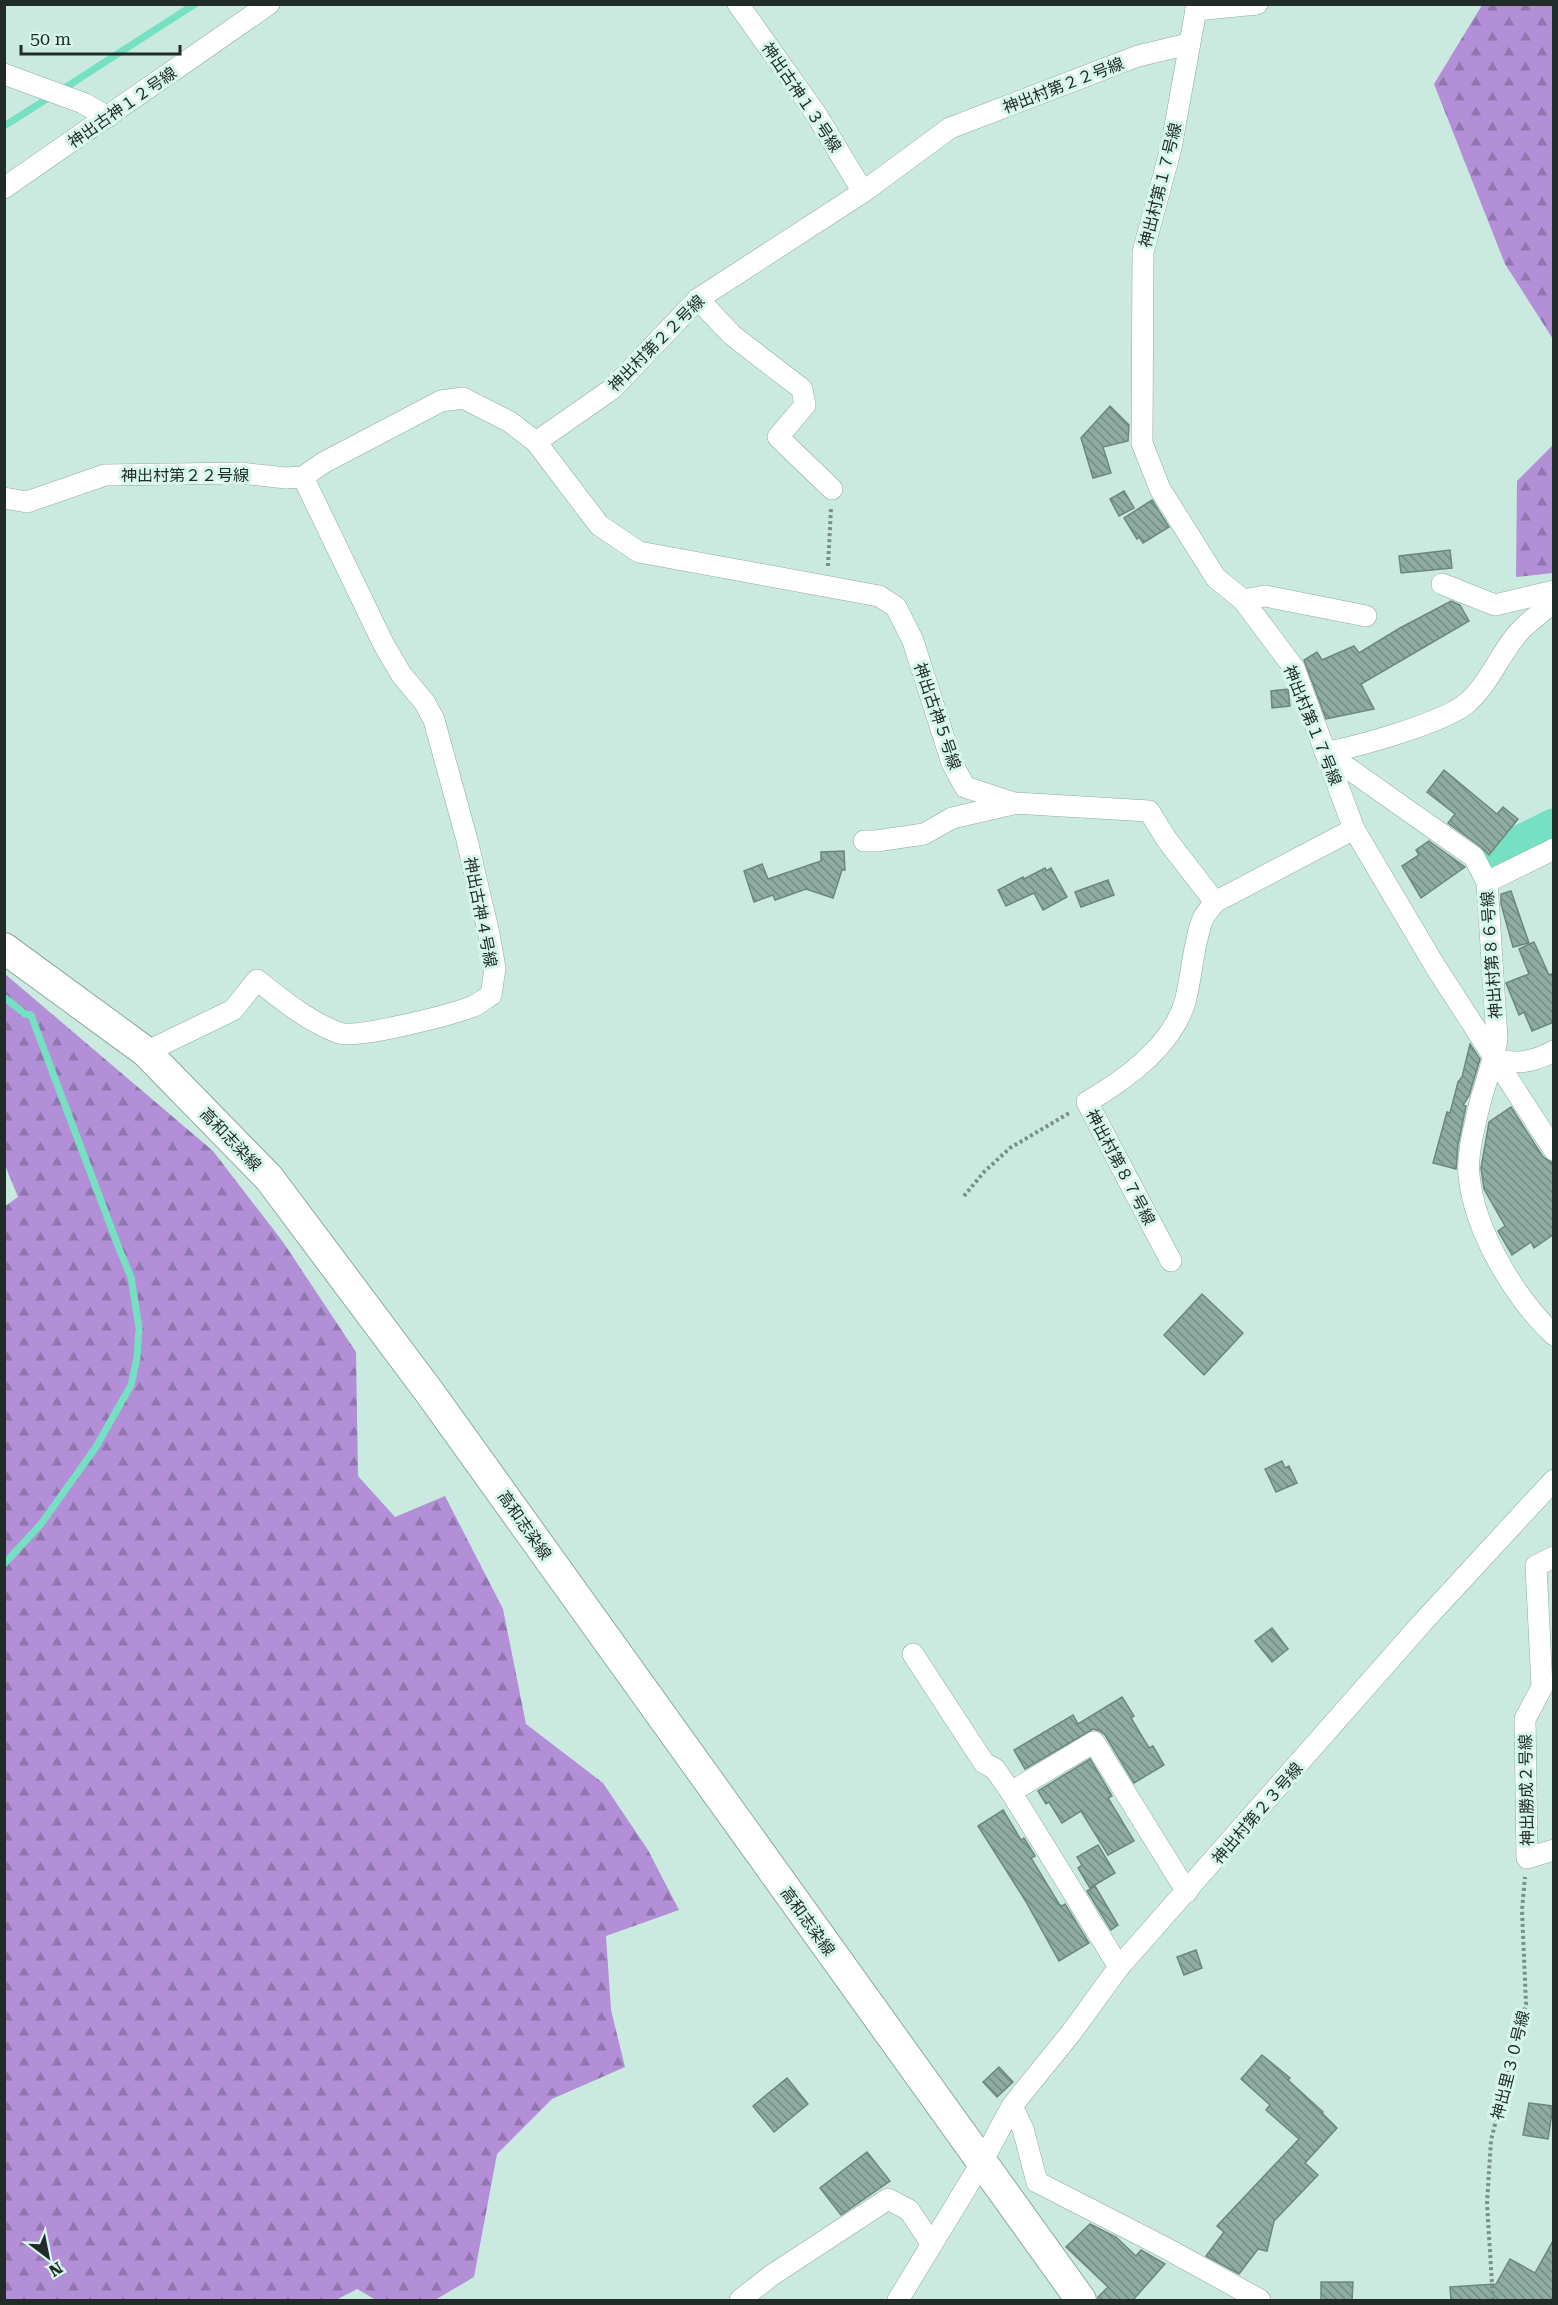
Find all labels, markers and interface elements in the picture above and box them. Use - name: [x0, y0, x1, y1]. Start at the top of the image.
- scale bar: [21, 18, 180, 56]
- text: 50 m: [30, 28, 71, 49]
- street label: 神出古神１３号線: [758, 39, 845, 156]
- street label: 神出村第２２号線: [1000, 54, 1126, 117]
- street label: 神出古神１２号線: [64, 63, 180, 152]
- street label: 神出村第１７号線: [1136, 121, 1185, 250]
- street label: 神出村第２２号線: [604, 291, 708, 395]
- street label: 神出村第２２号線: [121, 466, 249, 485]
- street label: 神出古神５号線: [910, 660, 965, 772]
- street label: 神出村第１７号線: [1280, 662, 1345, 788]
- street label: 神出古神４号線: [460, 855, 501, 969]
- street label: 神出村第８６号線: [1478, 890, 1505, 1019]
- street label: 高和志染線: [196, 1104, 265, 1175]
- street label: 神出村第８７号線: [1082, 1106, 1159, 1228]
- street label: 高和志染線: [494, 1487, 555, 1564]
- street label: 神出勝成２号線: [1516, 1734, 1537, 1846]
- street label: 神出村第２３号線: [1208, 1759, 1307, 1868]
- street label: 高和志染線: [776, 1883, 839, 1959]
- street label: 神出里３０号線: [1488, 2008, 1533, 2122]
- north arrow: [18, 2227, 78, 2287]
- text: N: [45, 2258, 66, 2281]

